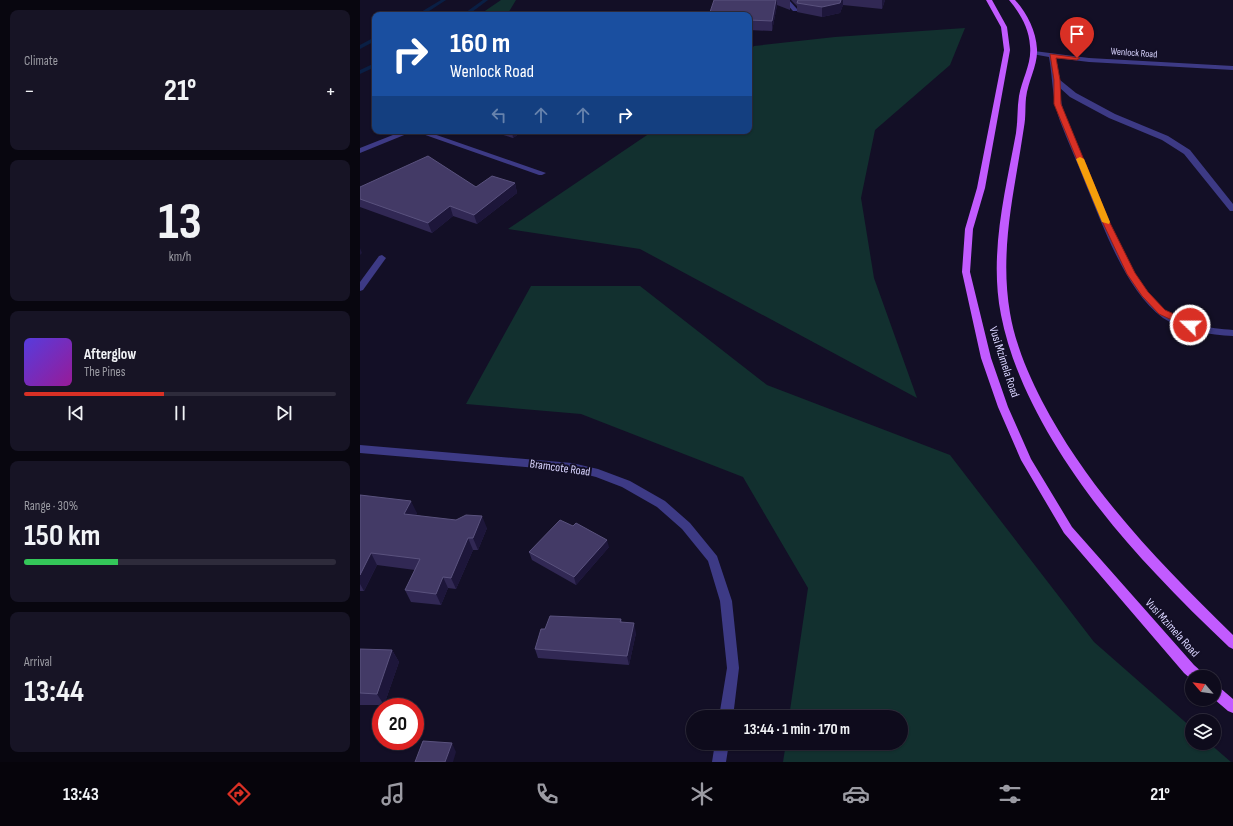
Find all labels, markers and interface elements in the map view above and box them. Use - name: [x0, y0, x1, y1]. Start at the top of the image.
- pin: [1060, 17, 1094, 58]
- icon: arrive: [1066, 23, 1088, 45]
- text: 160 m: [450, 27, 510, 60]
- icon: right: [384, 28, 436, 80]
- street label: Wenlock Road: [1110, 45, 1158, 61]
- text: Climate: [24, 53, 58, 69]
- text: Wenlock Road: [450, 61, 534, 82]
- text: 21°: [164, 73, 196, 109]
- text: −: [24, 78, 35, 105]
- text: +: [325, 78, 336, 105]
- icon: left: [488, 104, 510, 126]
- icon: ahead: [530, 104, 552, 126]
- icon: ahead: [572, 104, 594, 126]
- icon: right: [614, 104, 636, 126]
- text: 13: [158, 191, 202, 254]
- text: km/h: [169, 249, 191, 265]
- position arrow: [1169, 304, 1211, 346]
- street label: Vusi Mzimela Road: [985, 325, 1023, 399]
- text: Afterglow: [84, 345, 136, 364]
- text: The Pines: [84, 364, 125, 380]
- icon: previous: [65, 402, 87, 424]
- icon: pause: [169, 402, 191, 424]
- icon: next: [273, 402, 295, 424]
- street label: Bramcote Road: [529, 456, 591, 480]
- text: Range · 30%: [24, 498, 78, 514]
- text: 150 km: [24, 518, 101, 554]
- street label: Vusi Mzimela Road: [1142, 596, 1202, 660]
- text: Arrival: [24, 654, 52, 670]
- north arrow: [1185, 670, 1221, 706]
- map controls: [1185, 670, 1221, 750]
- text: 13:44: [24, 674, 84, 710]
- speed limit sign: 20: [372, 698, 424, 750]
- button: layers: [1185, 714, 1221, 750]
- text: 13:44 · 1 min · 170 m: [744, 720, 850, 739]
- icon: directions: [225, 780, 253, 808]
- icon: music: [379, 780, 407, 808]
- icon: phone: [533, 780, 561, 808]
- icon: climate: [688, 780, 716, 808]
- icon: car: [842, 780, 870, 808]
- icon: filters: [996, 780, 1024, 808]
- text: 13:43: [63, 784, 99, 805]
- text: 21°: [1150, 784, 1170, 805]

